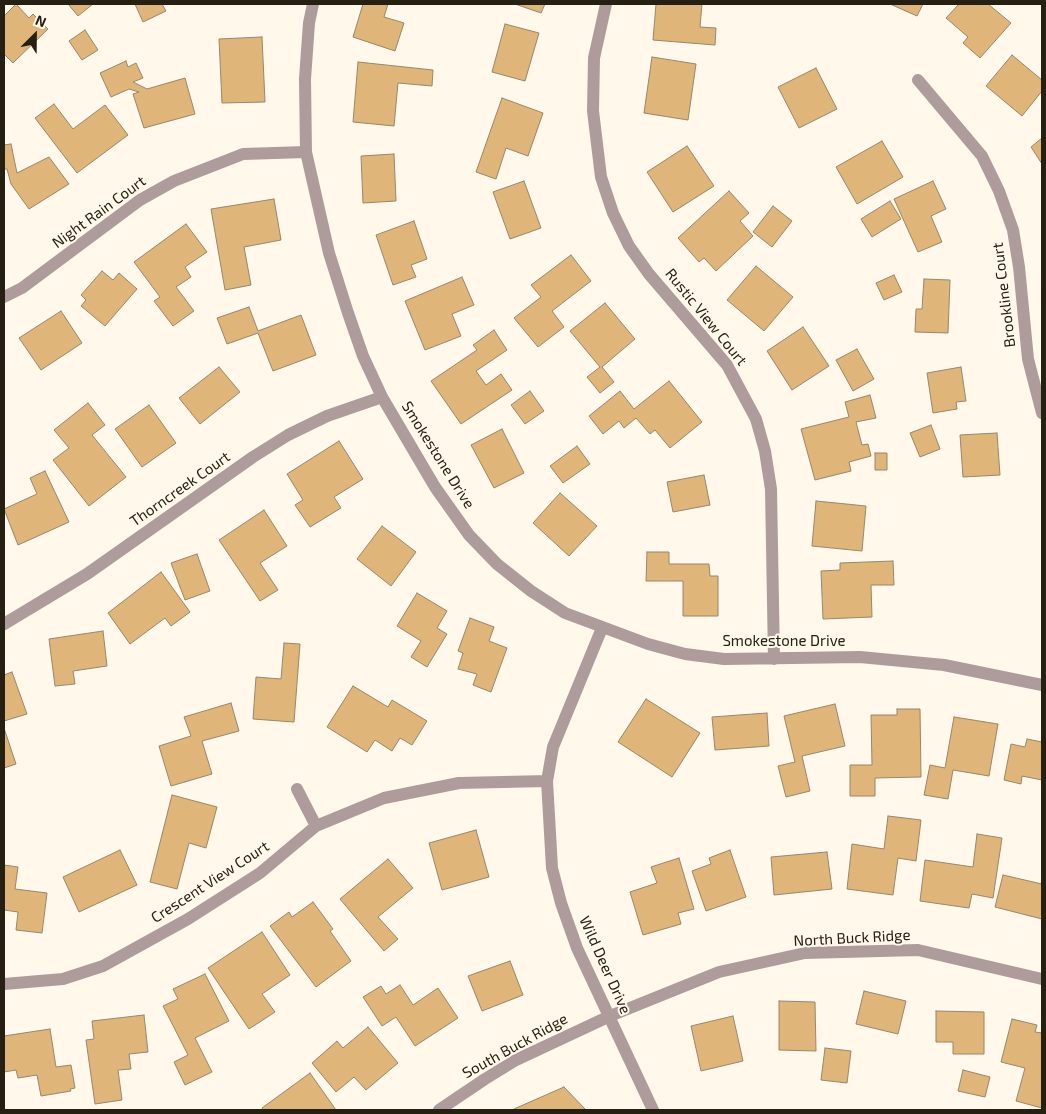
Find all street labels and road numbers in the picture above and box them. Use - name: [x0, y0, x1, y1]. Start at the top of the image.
- street label: Night Rain Court: [49, 172, 149, 252]
- street label: Brookline Court: [989, 242, 1019, 348]
- street label: Rustic View Court: [661, 265, 751, 369]
- street label: Smokestone Drive: [398, 398, 478, 512]
- street label: Thorncreek Court: [126, 448, 234, 530]
- street label: Smokestone Drive: [722, 632, 846, 650]
- street label: Crescent View Court: [148, 837, 272, 927]
- street label: Wild Deer Drive: [575, 913, 635, 1017]
- street label: North Buck Ridge: [793, 926, 911, 950]
- street label: South Buck Ridge: [459, 1010, 571, 1082]

